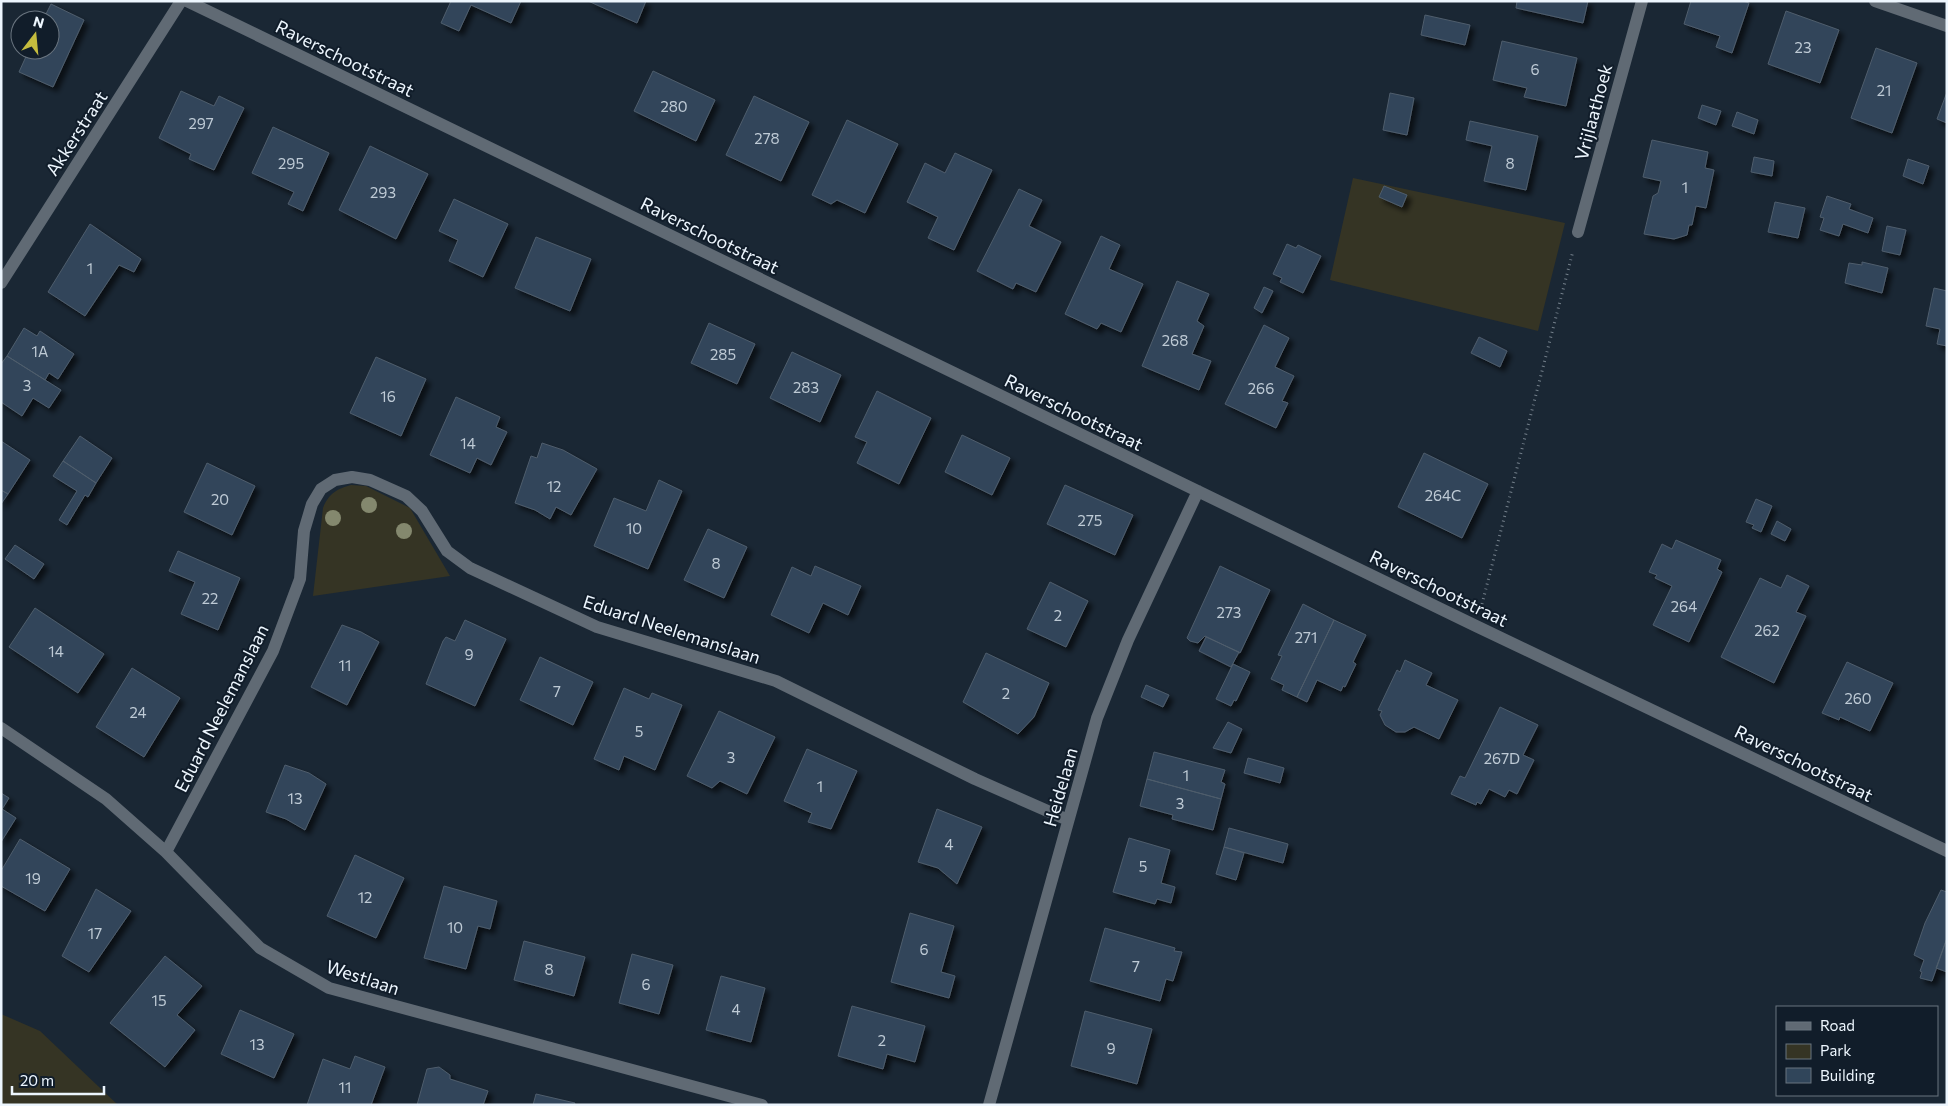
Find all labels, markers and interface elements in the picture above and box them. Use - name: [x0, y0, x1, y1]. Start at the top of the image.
- north arrow: [10, 10, 60, 60]
- text: N: [31, 12, 46, 32]
- street label: Raverschootstraat: [272, 15, 418, 101]
- house number: 23: [1795, 38, 1811, 56]
- house number: 6: [1530, 60, 1540, 78]
- street label: Vrijlaathoek: [1570, 61, 1616, 163]
- house number: 21: [1877, 81, 1891, 99]
- street label: Akkerstraat: [40, 86, 112, 180]
- house number: 280: [660, 97, 688, 115]
- house number: 297: [188, 114, 214, 132]
- house number: 278: [754, 129, 780, 147]
- house number: 295: [278, 154, 304, 172]
- house number: 8: [1505, 154, 1515, 172]
- house number: 1: [1682, 178, 1688, 196]
- house number: 293: [370, 183, 396, 201]
- street label: Raverschootstraat: [637, 192, 783, 278]
- house number: 1: [87, 259, 93, 277]
- house number: 268: [1162, 331, 1188, 349]
- house number: 1A: [32, 342, 48, 360]
- house number: 285: [710, 345, 736, 363]
- street label: Raverschootstraat: [1001, 369, 1147, 455]
- house number: 3: [23, 376, 31, 394]
- house number: 283: [793, 378, 819, 396]
- house number: 266: [1248, 379, 1274, 397]
- house number: 16: [380, 387, 396, 405]
- house number: 14: [460, 434, 476, 452]
- house number: 12: [547, 477, 561, 495]
- house number: 264C: [1425, 486, 1461, 504]
- house number: 20: [211, 490, 229, 508]
- house number: 275: [1078, 511, 1102, 529]
- house number: 10: [626, 519, 642, 537]
- street label: Raverschootstraat: [1366, 545, 1512, 631]
- house number: 8: [711, 554, 721, 572]
- house number: 22: [202, 589, 218, 607]
- street label: Eduard Neelemanslaan: [581, 590, 763, 668]
- house number: 264: [1671, 597, 1697, 615]
- house number: 273: [1217, 603, 1241, 621]
- house number: 2: [1054, 606, 1062, 624]
- street label: Eduard Neelemanslaan: [169, 620, 273, 796]
- house number: 262: [1754, 621, 1780, 639]
- house number: 271: [1295, 628, 1317, 646]
- house number: 14: [48, 642, 64, 660]
- house number: 9: [464, 645, 474, 663]
- house number: 11: [339, 656, 351, 674]
- house number: 7: [553, 682, 561, 700]
- house number: 2: [1002, 684, 1010, 702]
- house number: 260: [1844, 689, 1872, 707]
- house number: 24: [129, 703, 147, 721]
- street label: Raverschootstraat: [1731, 720, 1877, 806]
- house number: 5: [635, 722, 643, 740]
- street label: Heidelaan: [1038, 745, 1082, 829]
- house number: 3: [727, 748, 735, 766]
- house number: 267D: [1484, 749, 1520, 767]
- house number: 1: [1183, 766, 1189, 784]
- house number: 1: [817, 777, 823, 795]
- house number: 13: [288, 789, 302, 807]
- house number: 3: [1176, 794, 1184, 812]
- house number: 4: [945, 835, 954, 853]
- house number: 5: [1139, 857, 1147, 875]
- house number: 19: [25, 869, 41, 887]
- house number: 12: [358, 888, 372, 906]
- house number: 10: [447, 918, 463, 936]
- house number: 17: [88, 924, 102, 942]
- house number: 6: [919, 940, 929, 958]
- street label: Westlaan: [324, 955, 402, 999]
- house number: 7: [1132, 957, 1140, 975]
- house number: 8: [544, 960, 554, 978]
- house number: 6: [641, 975, 651, 993]
- house number: 15: [151, 991, 167, 1009]
- house number: 4: [732, 1000, 741, 1018]
- legend: [1776, 1006, 1938, 1096]
- text: Road: [1820, 1016, 1855, 1034]
- house number: 2: [878, 1031, 886, 1049]
- house number: 13: [250, 1035, 264, 1053]
- house number: 9: [1106, 1039, 1116, 1057]
- text: Park: [1820, 1041, 1851, 1059]
- scale bar: [12, 1064, 105, 1096]
- text: Building: [1820, 1066, 1875, 1084]
- text: 20 m: [20, 1071, 54, 1089]
- house number: 11: [339, 1078, 351, 1096]

